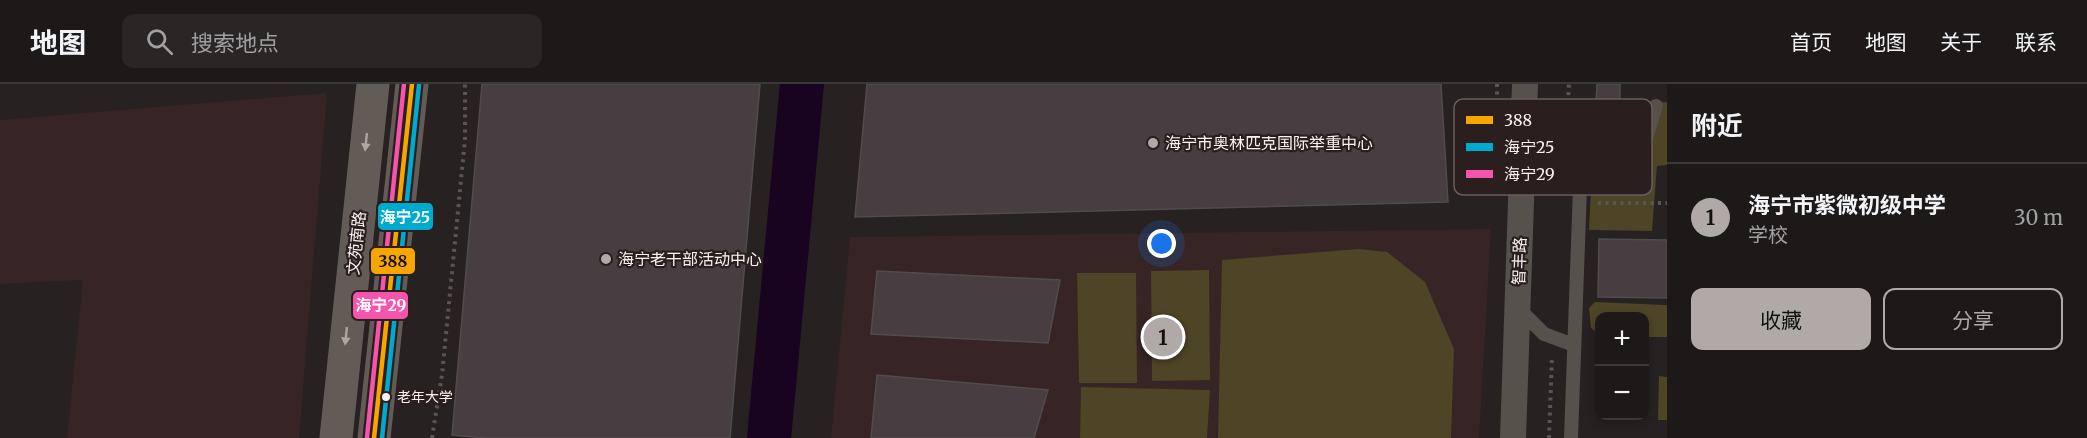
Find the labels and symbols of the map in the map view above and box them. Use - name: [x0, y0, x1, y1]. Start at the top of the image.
- legend: [1454, 99, 1652, 195]
- text: 388: [1504, 110, 1532, 130]
- one-way arrow: [362, 133, 371, 152]
- place label: 海宁市奥林匹克国际举重中心: [1165, 133, 1373, 153]
- marker: 海宁市奥林匹克国际举重中心: [1146, 136, 1160, 150]
- text: 海宁25: [1504, 137, 1554, 157]
- text: 海宁29: [1504, 164, 1555, 184]
- line badge: 海宁25: [377, 202, 434, 231]
- text: 海宁25: [380, 207, 430, 227]
- street label: 文苑南路: [343, 210, 369, 276]
- your location: [1147, 229, 1176, 258]
- street label: 智丰路: [1508, 237, 1530, 285]
- line badge: 388: [370, 247, 416, 275]
- place label: 海宁老干部活动中心: [618, 249, 762, 269]
- text: 388: [379, 251, 407, 271]
- marker: 海宁老干部活动中心: [599, 252, 613, 266]
- line badge: 海宁29: [352, 291, 409, 320]
- text: 海宁29: [355, 295, 407, 315]
- pin: 1: [1144, 314, 1182, 360]
- one-way arrow: [341, 327, 351, 346]
- place label: 老年大学: [397, 388, 453, 406]
- marker: 老年大学: [380, 391, 392, 403]

